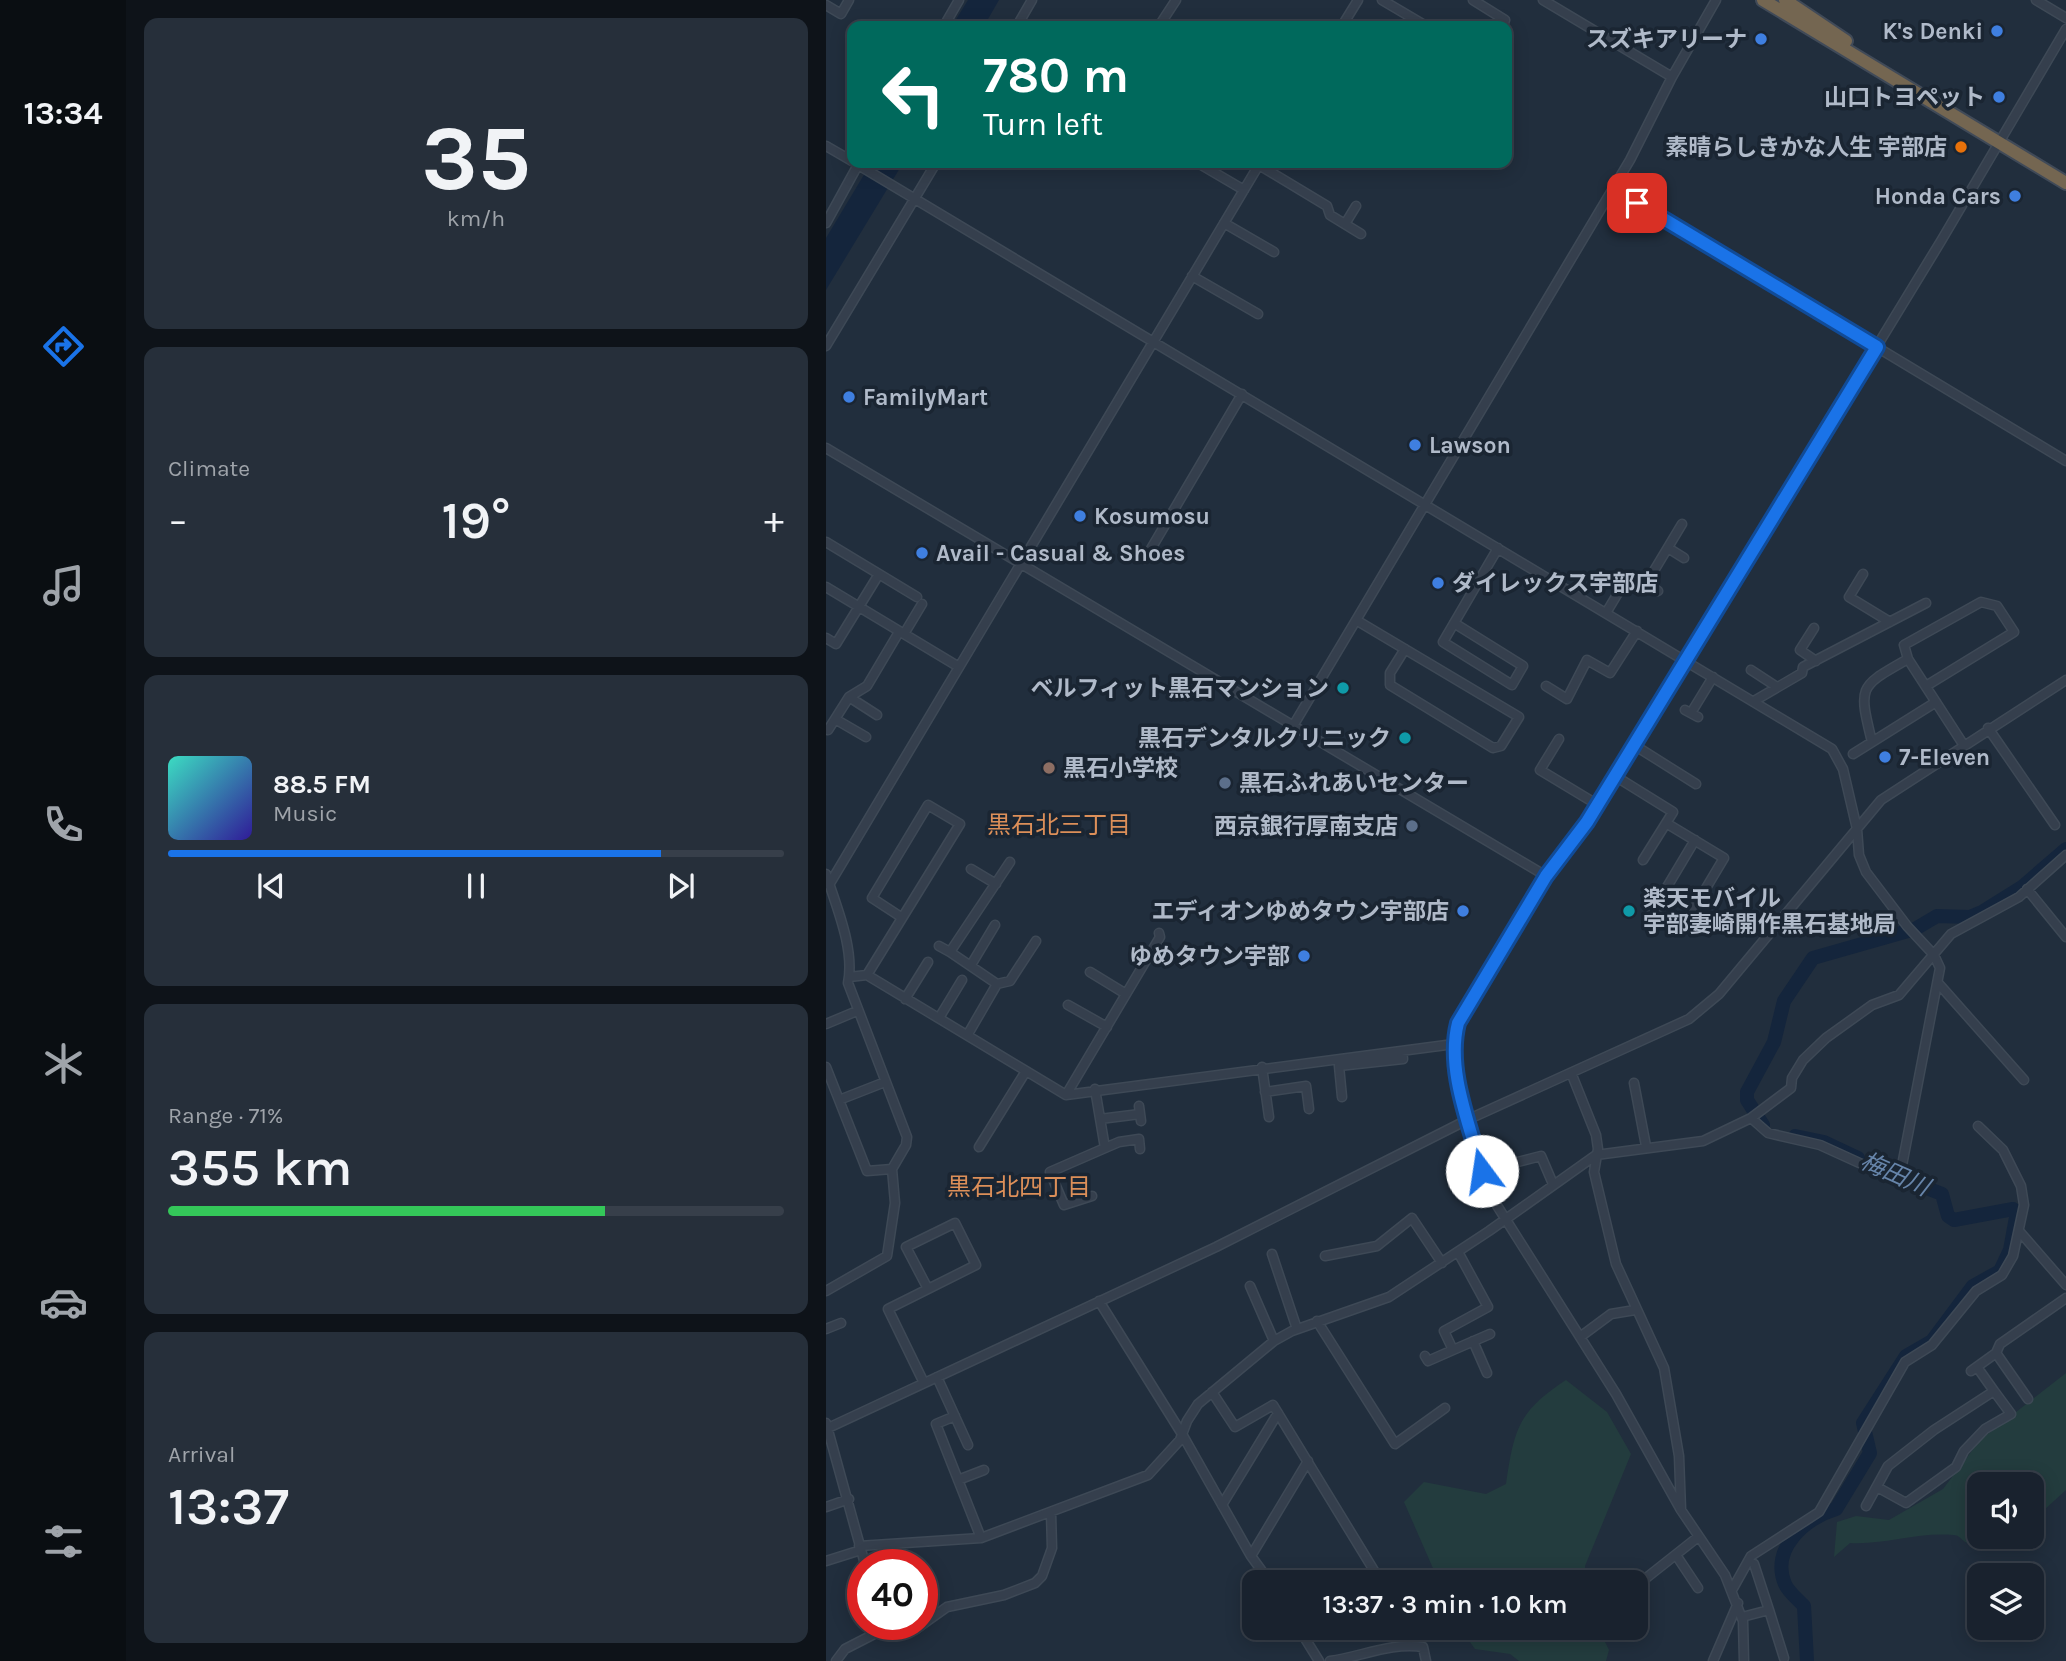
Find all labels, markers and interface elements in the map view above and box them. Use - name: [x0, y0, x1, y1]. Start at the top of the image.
- place label: K's Denki: [1882, 18, 1983, 45]
- marker: K's Denki: [1989, 23, 2005, 39]
- place label: スズキアリーナ: [1586, 26, 1747, 53]
- marker: スズキアリーナ: [1753, 31, 1769, 47]
- text: 780 m: [983, 47, 1129, 104]
- icon: left: [868, 49, 959, 140]
- place label: 山口トヨペット: [1824, 84, 1985, 111]
- marker: 山口トヨペット: [1991, 89, 2007, 105]
- text: 13:34: [24, 95, 102, 132]
- text: 35: [421, 106, 531, 212]
- text: Turn left: [983, 106, 1103, 143]
- place label: 素晴らしきかな人生 宇部店: [1665, 134, 1947, 161]
- marker: 素晴らしきかな人生 宇部店: [1953, 139, 1969, 155]
- pin: [1607, 173, 1667, 233]
- place label: Honda Cars: [1875, 183, 2001, 210]
- icon: arrive: [1618, 184, 1656, 222]
- marker: Honda Cars: [2007, 188, 2023, 204]
- text: km/h: [447, 205, 505, 232]
- icon: directions: [39, 322, 88, 371]
- place label: FamilyMart: [863, 384, 988, 411]
- marker: FamilyMart: [841, 389, 857, 405]
- place label: Lawson: [1429, 432, 1511, 459]
- marker: Lawson: [1407, 437, 1423, 453]
- text: Climate: [168, 455, 250, 482]
- text: 19°: [442, 490, 510, 551]
- text: −: [168, 498, 188, 543]
- text: +: [764, 498, 784, 543]
- place label: Kosumosu: [1094, 503, 1210, 530]
- marker: Kosumosu: [1072, 508, 1088, 524]
- place label: Avail - Casual & Shoes: [936, 540, 1185, 567]
- marker: Avail - Casual & Shoes: [914, 545, 930, 561]
- icon: music: [39, 561, 88, 610]
- place label: ダイレックス宇部店: [1452, 570, 1658, 597]
- marker: ダイレックス宇部店: [1430, 575, 1446, 591]
- place label: ベルフィット黒石マンション: [1030, 675, 1329, 702]
- marker: ベルフィット黒石マンション: [1335, 680, 1351, 696]
- place label: 黒石デンタルクリニック: [1138, 725, 1391, 752]
- marker: 黒石デンタルクリニック: [1397, 730, 1413, 746]
- place label: 7-Eleven: [1899, 744, 1990, 771]
- marker: 7-Eleven: [1877, 749, 1893, 765]
- place label: 黒石小学校: [1063, 755, 1178, 782]
- marker: 黒石小学校: [1041, 760, 1057, 776]
- text: 88.5 FM: [273, 769, 371, 800]
- place label: 黒石ふれあいセンター: [1239, 770, 1469, 797]
- marker: 黒石ふれあいセンター: [1217, 775, 1233, 791]
- icon: phone: [39, 800, 88, 849]
- text: Music: [273, 800, 337, 827]
- district label: 黒石北三丁目: [987, 811, 1131, 839]
- place label: 西京銀行厚南支店: [1214, 813, 1398, 840]
- marker: 西京銀行厚南支店: [1404, 818, 1420, 834]
- icon: previous: [252, 867, 290, 905]
- icon: pause: [457, 867, 495, 905]
- icon: next: [662, 867, 700, 905]
- place label: 楽天モバイル 宇部妻崎開作黒石基地局: [1643, 885, 1896, 938]
- place label: エディオンゆめタウン宇部店: [1152, 898, 1449, 925]
- marker: エディオンゆめタウン宇部店: [1455, 903, 1471, 919]
- marker: 楽天モバイル 宇部妻崎開作黒石基地局: [1621, 903, 1637, 919]
- place label: ゆめタウン宇部: [1129, 943, 1290, 970]
- marker: ゆめタウン宇部: [1296, 948, 1312, 964]
- icon: climate: [39, 1039, 88, 1088]
- text: Range · 71%: [168, 1102, 284, 1129]
- position arrow: [1445, 1134, 1519, 1208]
- text: 355 km: [168, 1137, 352, 1198]
- water label: 梅田川: [1856, 1147, 1936, 1203]
- district label: 黒石北四丁目: [947, 1173, 1091, 1201]
- icon: car: [39, 1278, 88, 1327]
- text: Arrival: [168, 1441, 235, 1468]
- map controls: [1967, 1472, 2044, 1640]
- button: sound: [1967, 1472, 2044, 1549]
- text: 13:37: [168, 1476, 289, 1537]
- icon: filters: [39, 1517, 88, 1566]
- speed limit sign: 40: [847, 1549, 938, 1640]
- button: layers: [1967, 1563, 2044, 1640]
- text: 13:37 · 3 min · 1.0 km: [1322, 1589, 1568, 1620]

